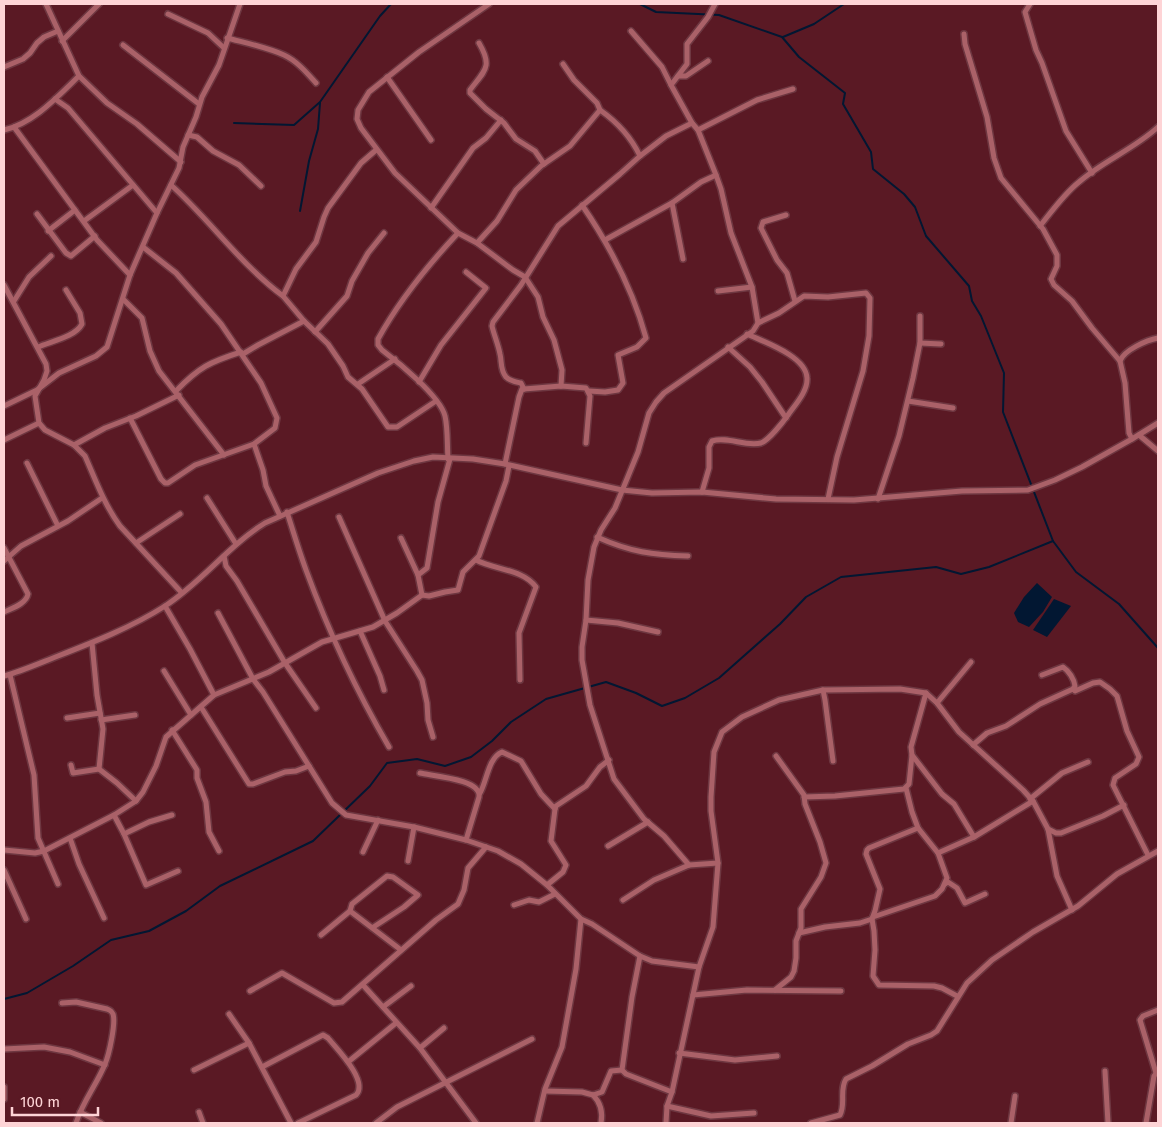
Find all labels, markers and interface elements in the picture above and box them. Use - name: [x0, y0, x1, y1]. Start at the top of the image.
- scale bar: [12, 1084, 99, 1116]
- text: 100 m: [20, 1093, 60, 1111]

